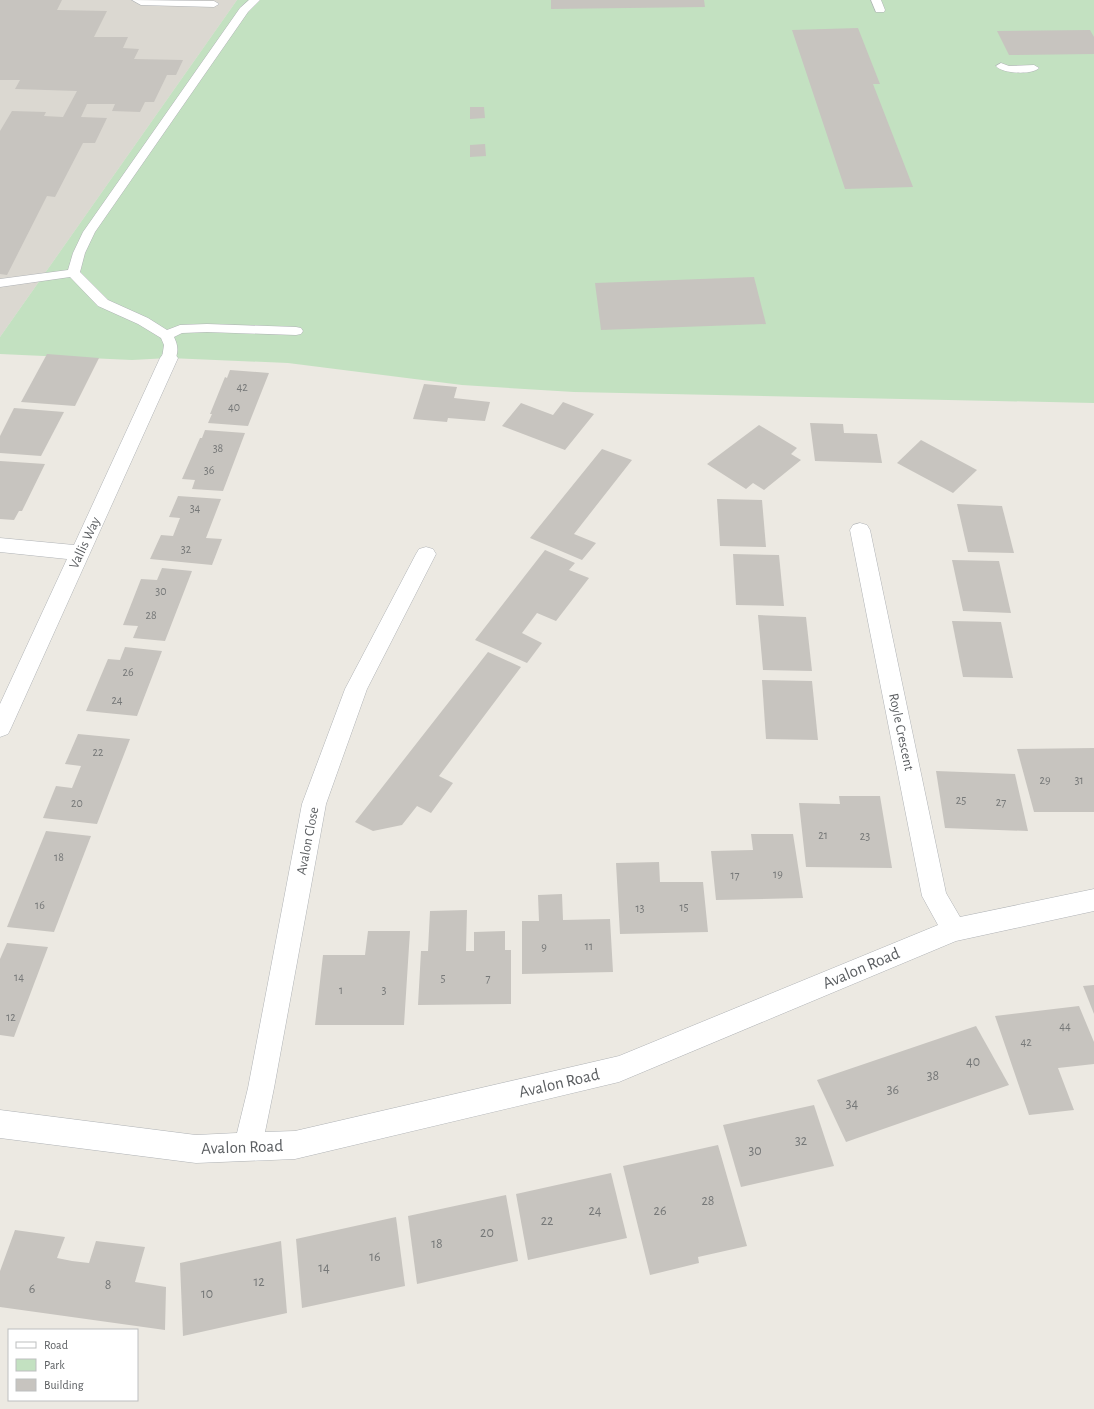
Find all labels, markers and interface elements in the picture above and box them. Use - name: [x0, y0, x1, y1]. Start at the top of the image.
- house number: 42: [236, 381, 248, 393]
- house number: 40: [228, 401, 240, 413]
- house number: 38: [213, 442, 224, 454]
- house number: 36: [204, 464, 215, 476]
- house number: 34: [190, 502, 201, 514]
- street label: Vallis Way: [67, 515, 103, 571]
- house number: 32: [181, 543, 192, 555]
- house number: 30: [155, 585, 167, 597]
- house number: 28: [145, 609, 157, 621]
- house number: 26: [122, 666, 134, 678]
- street label: Royle Crescent: [886, 692, 916, 773]
- house number: 24: [111, 694, 123, 706]
- house number: 22: [93, 746, 104, 758]
- house number: 29: [1039, 774, 1051, 786]
- house number: 31: [1074, 774, 1084, 786]
- house number: 25: [956, 794, 966, 806]
- house number: 27: [996, 796, 1006, 808]
- house number: 20: [71, 797, 83, 809]
- street label: Avalon Close: [295, 806, 321, 876]
- house number: 21: [818, 829, 828, 841]
- house number: 23: [860, 830, 870, 842]
- house number: 18: [54, 851, 64, 863]
- house number: 19: [773, 868, 783, 880]
- house number: 17: [730, 869, 740, 881]
- house number: 16: [35, 899, 45, 911]
- house number: 15: [679, 901, 689, 913]
- house number: 13: [635, 902, 645, 914]
- house number: 11: [585, 940, 593, 952]
- house number: 9: [541, 941, 547, 953]
- street label: Avalon Road: [820, 944, 902, 992]
- house number: 14: [14, 971, 24, 983]
- house number: 5: [440, 972, 446, 984]
- house number: 7: [485, 972, 491, 984]
- house number: 1: [339, 984, 343, 996]
- house number: 3: [382, 984, 387, 996]
- house number: 12: [6, 1011, 16, 1023]
- house number: 44: [1059, 1020, 1071, 1032]
- house number: 42: [1020, 1036, 1032, 1048]
- house number: 40: [966, 1055, 980, 1069]
- street label: Avalon Road: [517, 1065, 601, 1101]
- house number: 38: [927, 1069, 939, 1083]
- house number: 36: [887, 1083, 899, 1097]
- house number: 34: [846, 1097, 859, 1111]
- house number: 32: [795, 1134, 807, 1148]
- street label: Avalon Road: [201, 1137, 283, 1157]
- house number: 30: [748, 1144, 762, 1158]
- house number: 28: [701, 1194, 715, 1208]
- house number: 24: [588, 1204, 602, 1218]
- house number: 26: [654, 1204, 666, 1218]
- house number: 22: [541, 1214, 553, 1228]
- house number: 20: [480, 1226, 494, 1240]
- house number: 18: [431, 1237, 443, 1251]
- house number: 16: [369, 1250, 381, 1264]
- house number: 14: [318, 1261, 330, 1275]
- house number: 12: [253, 1275, 265, 1289]
- house number: 8: [105, 1278, 111, 1292]
- house number: 6: [29, 1282, 35, 1296]
- house number: 10: [201, 1287, 213, 1301]
- legend: [8, 1329, 138, 1401]
- text: Road: [44, 1339, 68, 1351]
- text: Park: [44, 1359, 65, 1371]
- text: Building: [44, 1379, 84, 1391]

